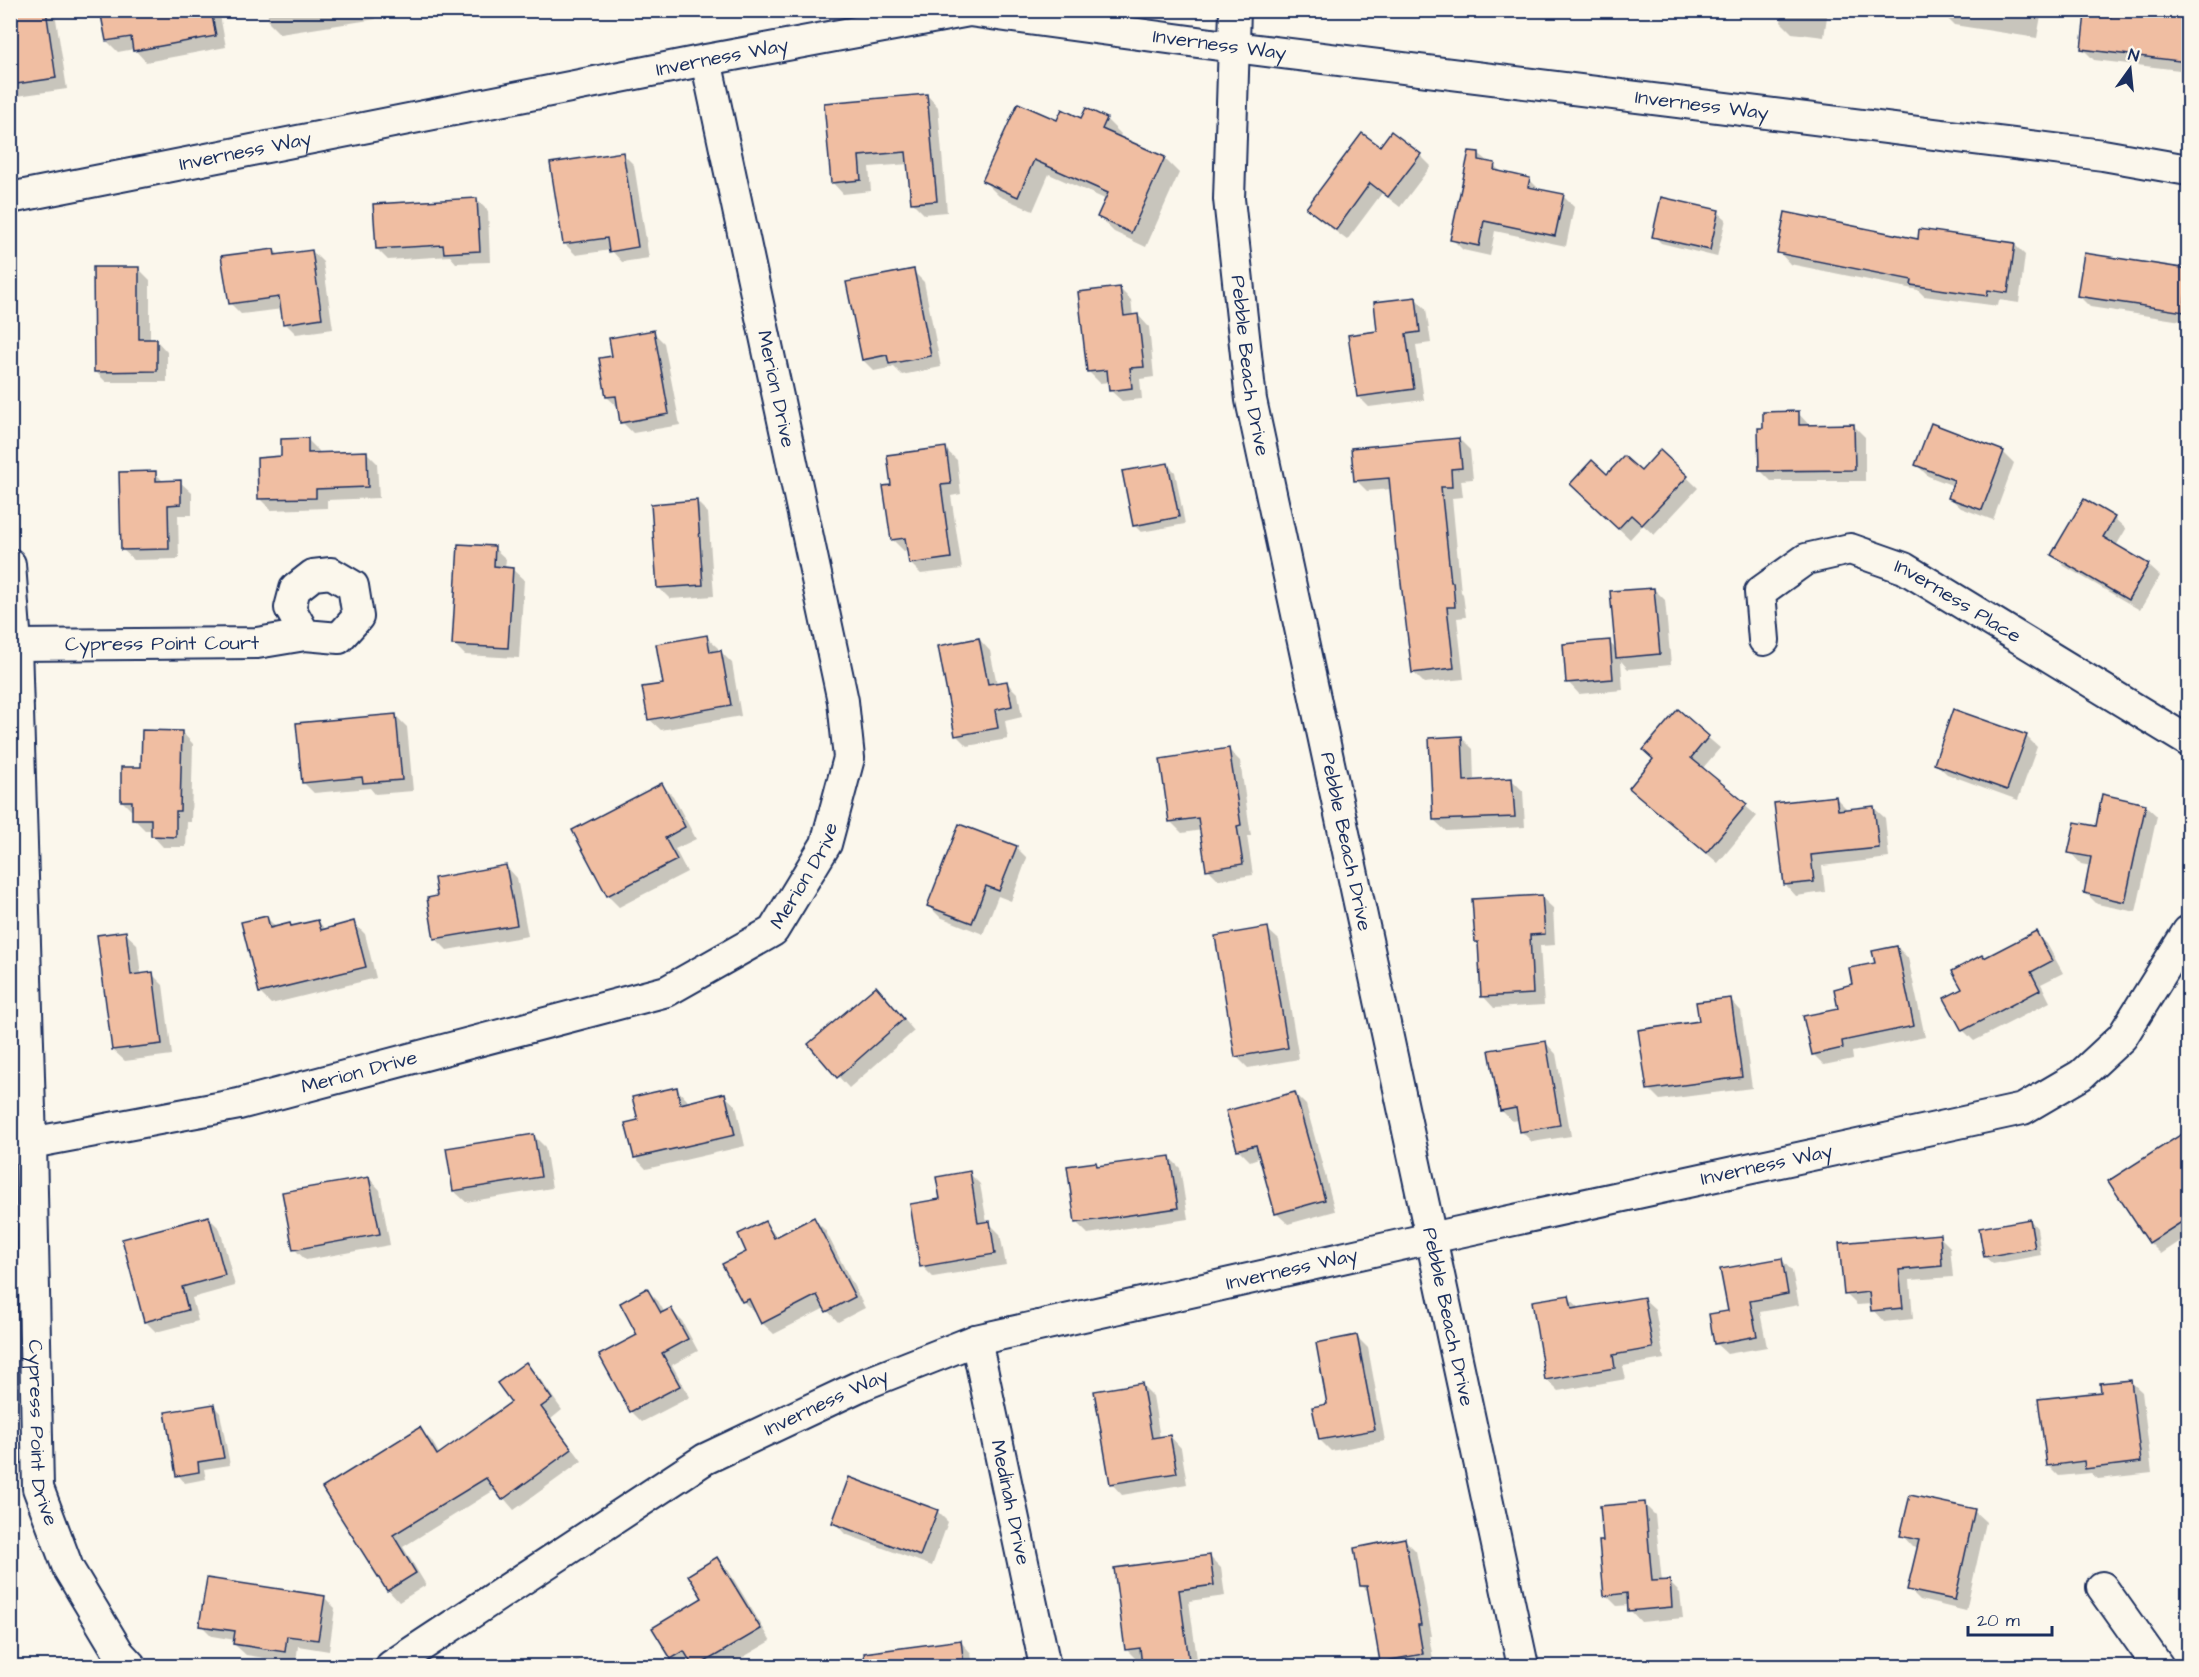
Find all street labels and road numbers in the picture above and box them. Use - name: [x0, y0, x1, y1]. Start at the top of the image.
- street label: Inverness Way: [1151, 22, 1288, 68]
- street label: Inverness Way: [654, 31, 791, 84]
- street label: Inverness Way: [1634, 83, 1770, 128]
- street label: Inverness Way: [177, 125, 314, 178]
- street label: Pebble Beach Drive: [1223, 274, 1277, 459]
- street label: Merion Drive: [750, 328, 802, 450]
- street label: Inverness Place: [1891, 552, 2027, 650]
- street label: Cypress Point Court: [65, 629, 259, 659]
- street label: Pebble Beach Drive: [1313, 750, 1379, 934]
- street label: Merion Drive: [763, 819, 845, 935]
- street label: Merion Drive: [298, 1043, 421, 1101]
- street label: Inverness Way: [1698, 1137, 1835, 1193]
- street label: Pebble Beach Drive: [1415, 1225, 1481, 1409]
- street label: Inverness Way: [1223, 1241, 1361, 1298]
- street label: Cypress Point Drive: [20, 1339, 65, 1530]
- street label: Inverness Way: [759, 1362, 893, 1443]
- street label: Medinah Drive: [984, 1437, 1037, 1568]

